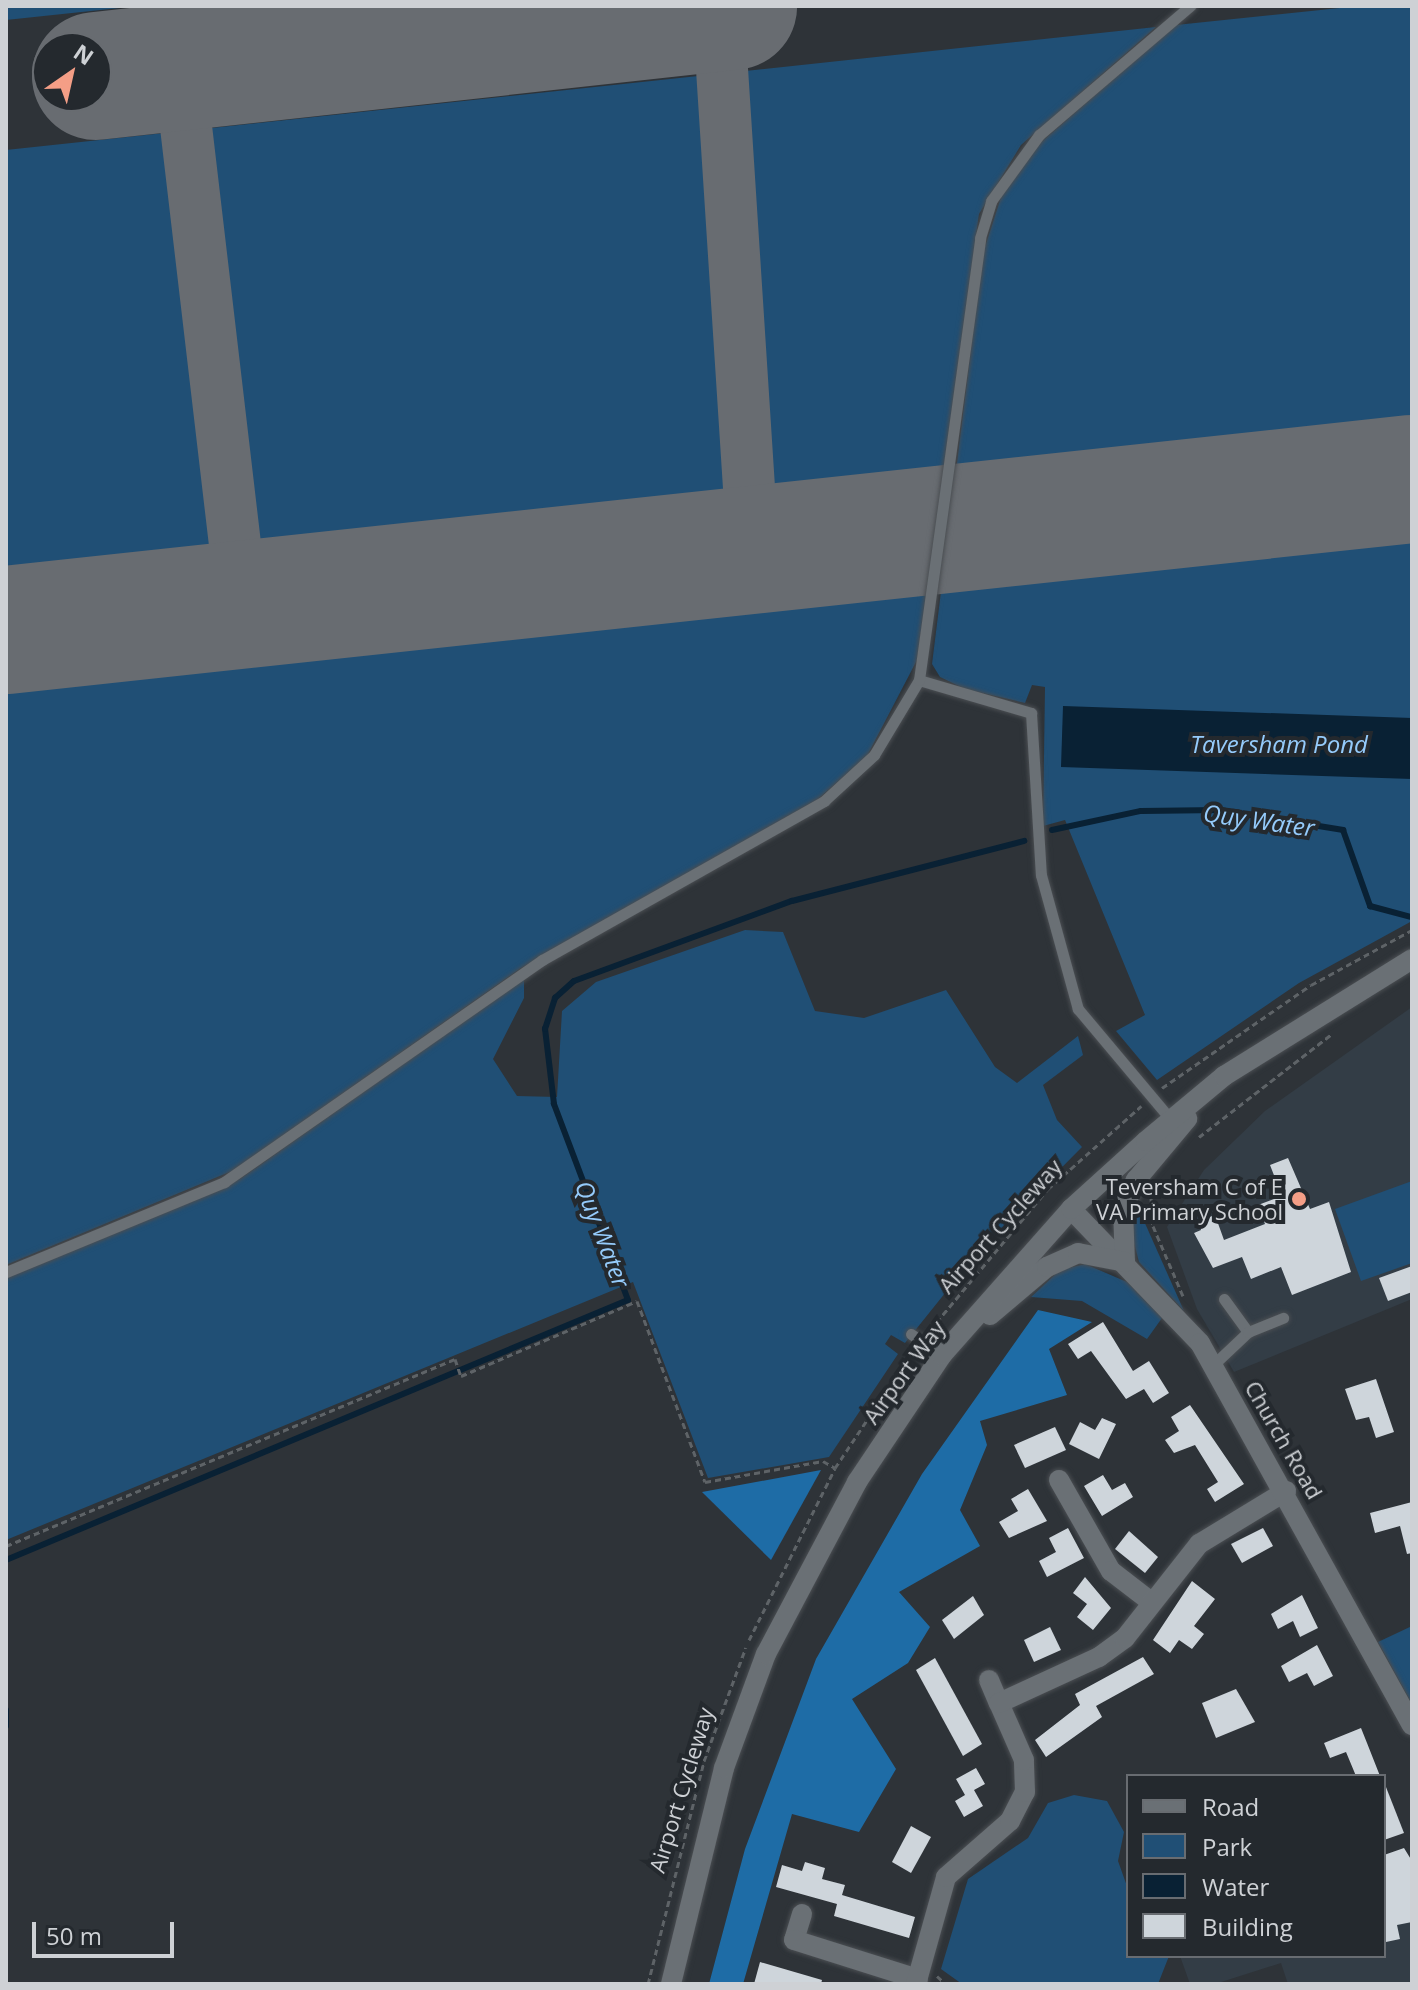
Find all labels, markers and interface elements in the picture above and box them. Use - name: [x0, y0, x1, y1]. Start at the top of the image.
- north arrow: [32, 32, 112, 112]
- text: N: [68, 36, 100, 71]
- water label: Taversham Pond: [1190, 730, 1368, 758]
- water label: Quy Water: [1202, 798, 1316, 842]
- street label: Airport Cycleway: [933, 1154, 1067, 1298]
- place label: Teversham C of E VA Primary School: [1096, 1173, 1283, 1224]
- water label: Quy Water: [570, 1177, 636, 1291]
- marker: Teversham C of E VA Primary School: [1290, 1190, 1308, 1208]
- street label: Airport Way: [858, 1315, 950, 1429]
- street label: Church Road: [1240, 1376, 1328, 1504]
- street label: Airport Cycleway: [643, 1704, 719, 1876]
- legend: [1126, 1774, 1386, 1958]
- text: Road: [1202, 1790, 1259, 1823]
- text: Park: [1202, 1830, 1252, 1863]
- text: Water: [1202, 1870, 1269, 1903]
- scale bar: [36, 1906, 178, 1956]
- text: Building: [1202, 1910, 1293, 1943]
- text: 50 m: [46, 1919, 102, 1952]

